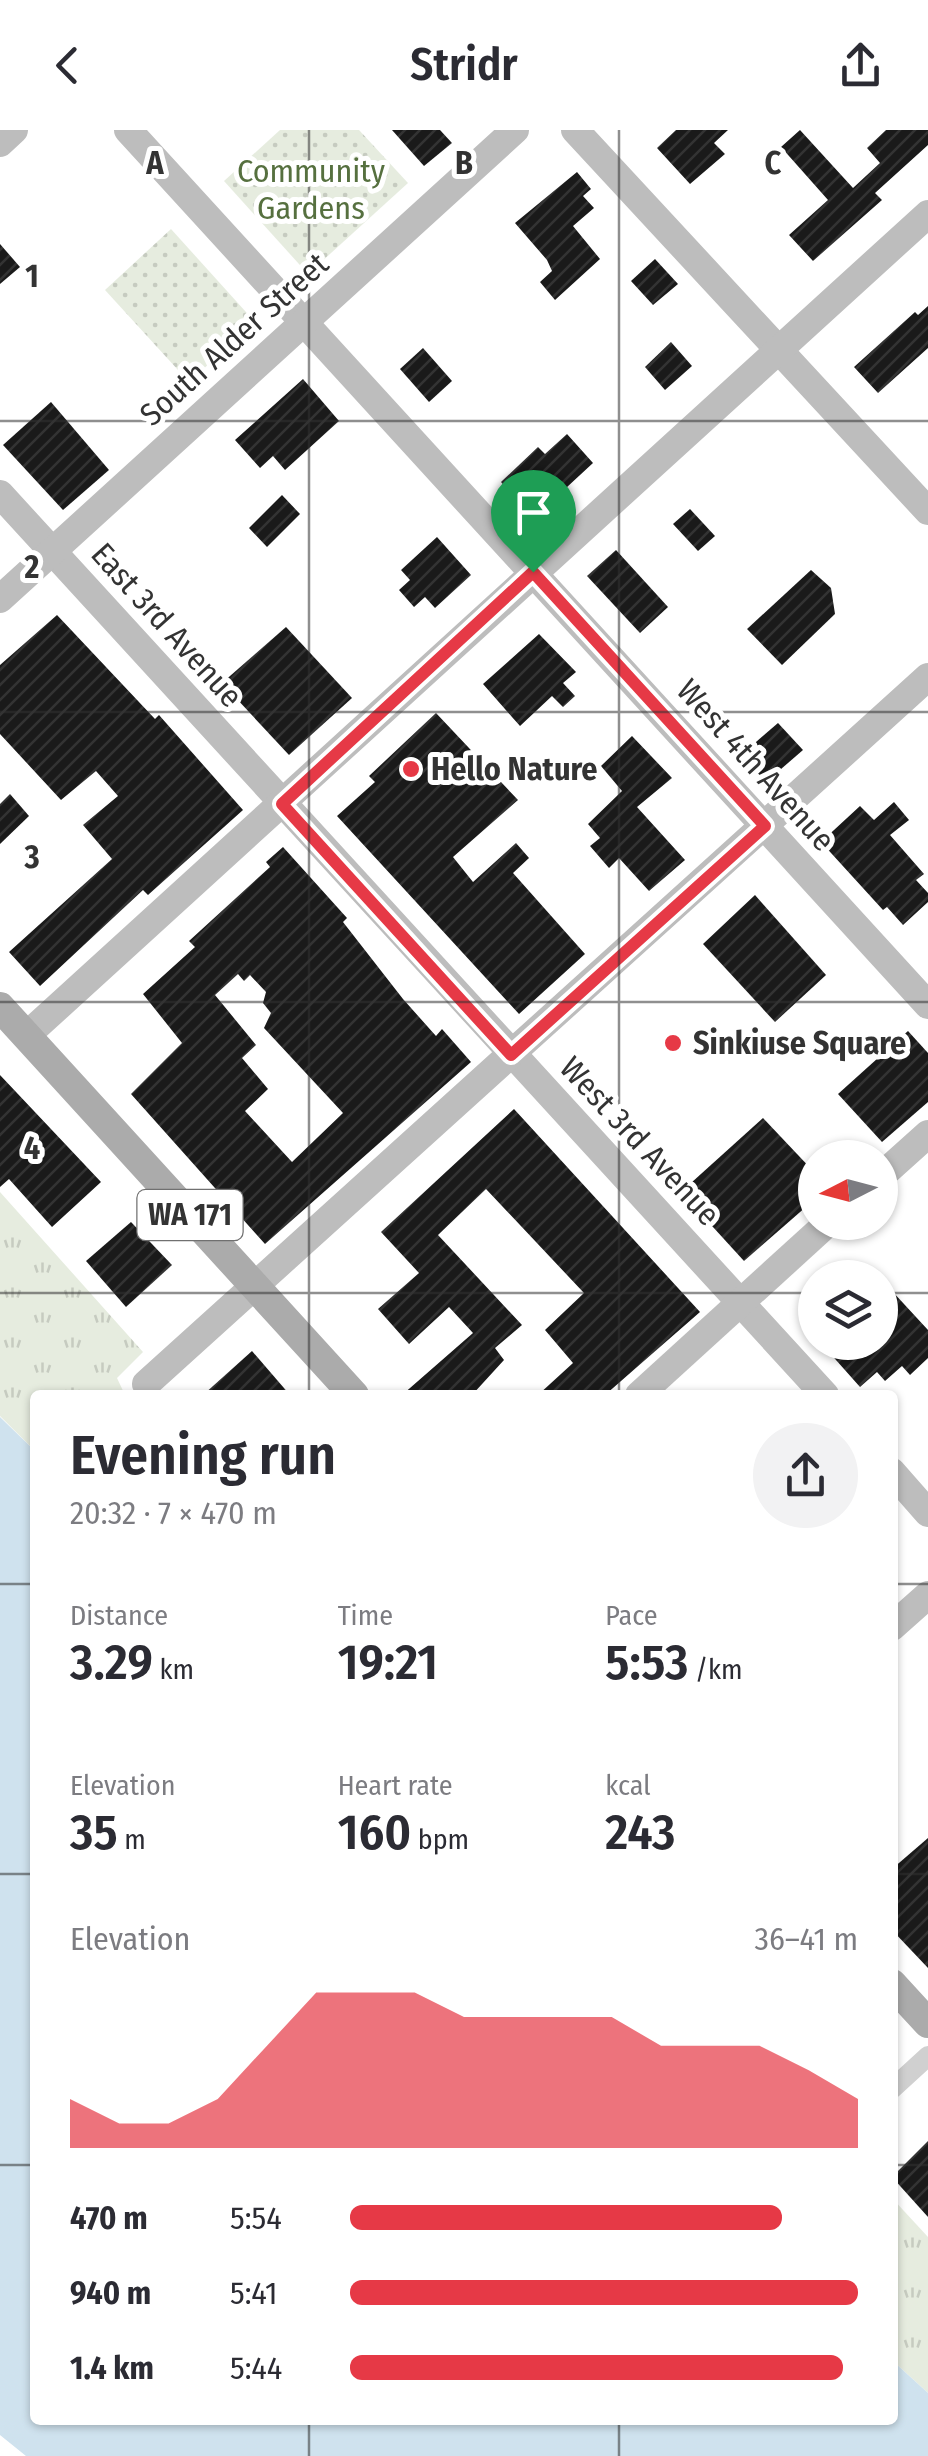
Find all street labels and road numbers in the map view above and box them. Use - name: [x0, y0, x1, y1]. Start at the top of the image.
- street label: South Alder Street: [132, 244, 336, 433]
- street label: East 3rd Avenue: [84, 535, 250, 715]
- street label: West 4th Avenue: [669, 671, 843, 859]
- street label: West 3rd Avenue: [552, 1049, 728, 1233]
- road number: WA 171: [138, 1190, 242, 1240]

